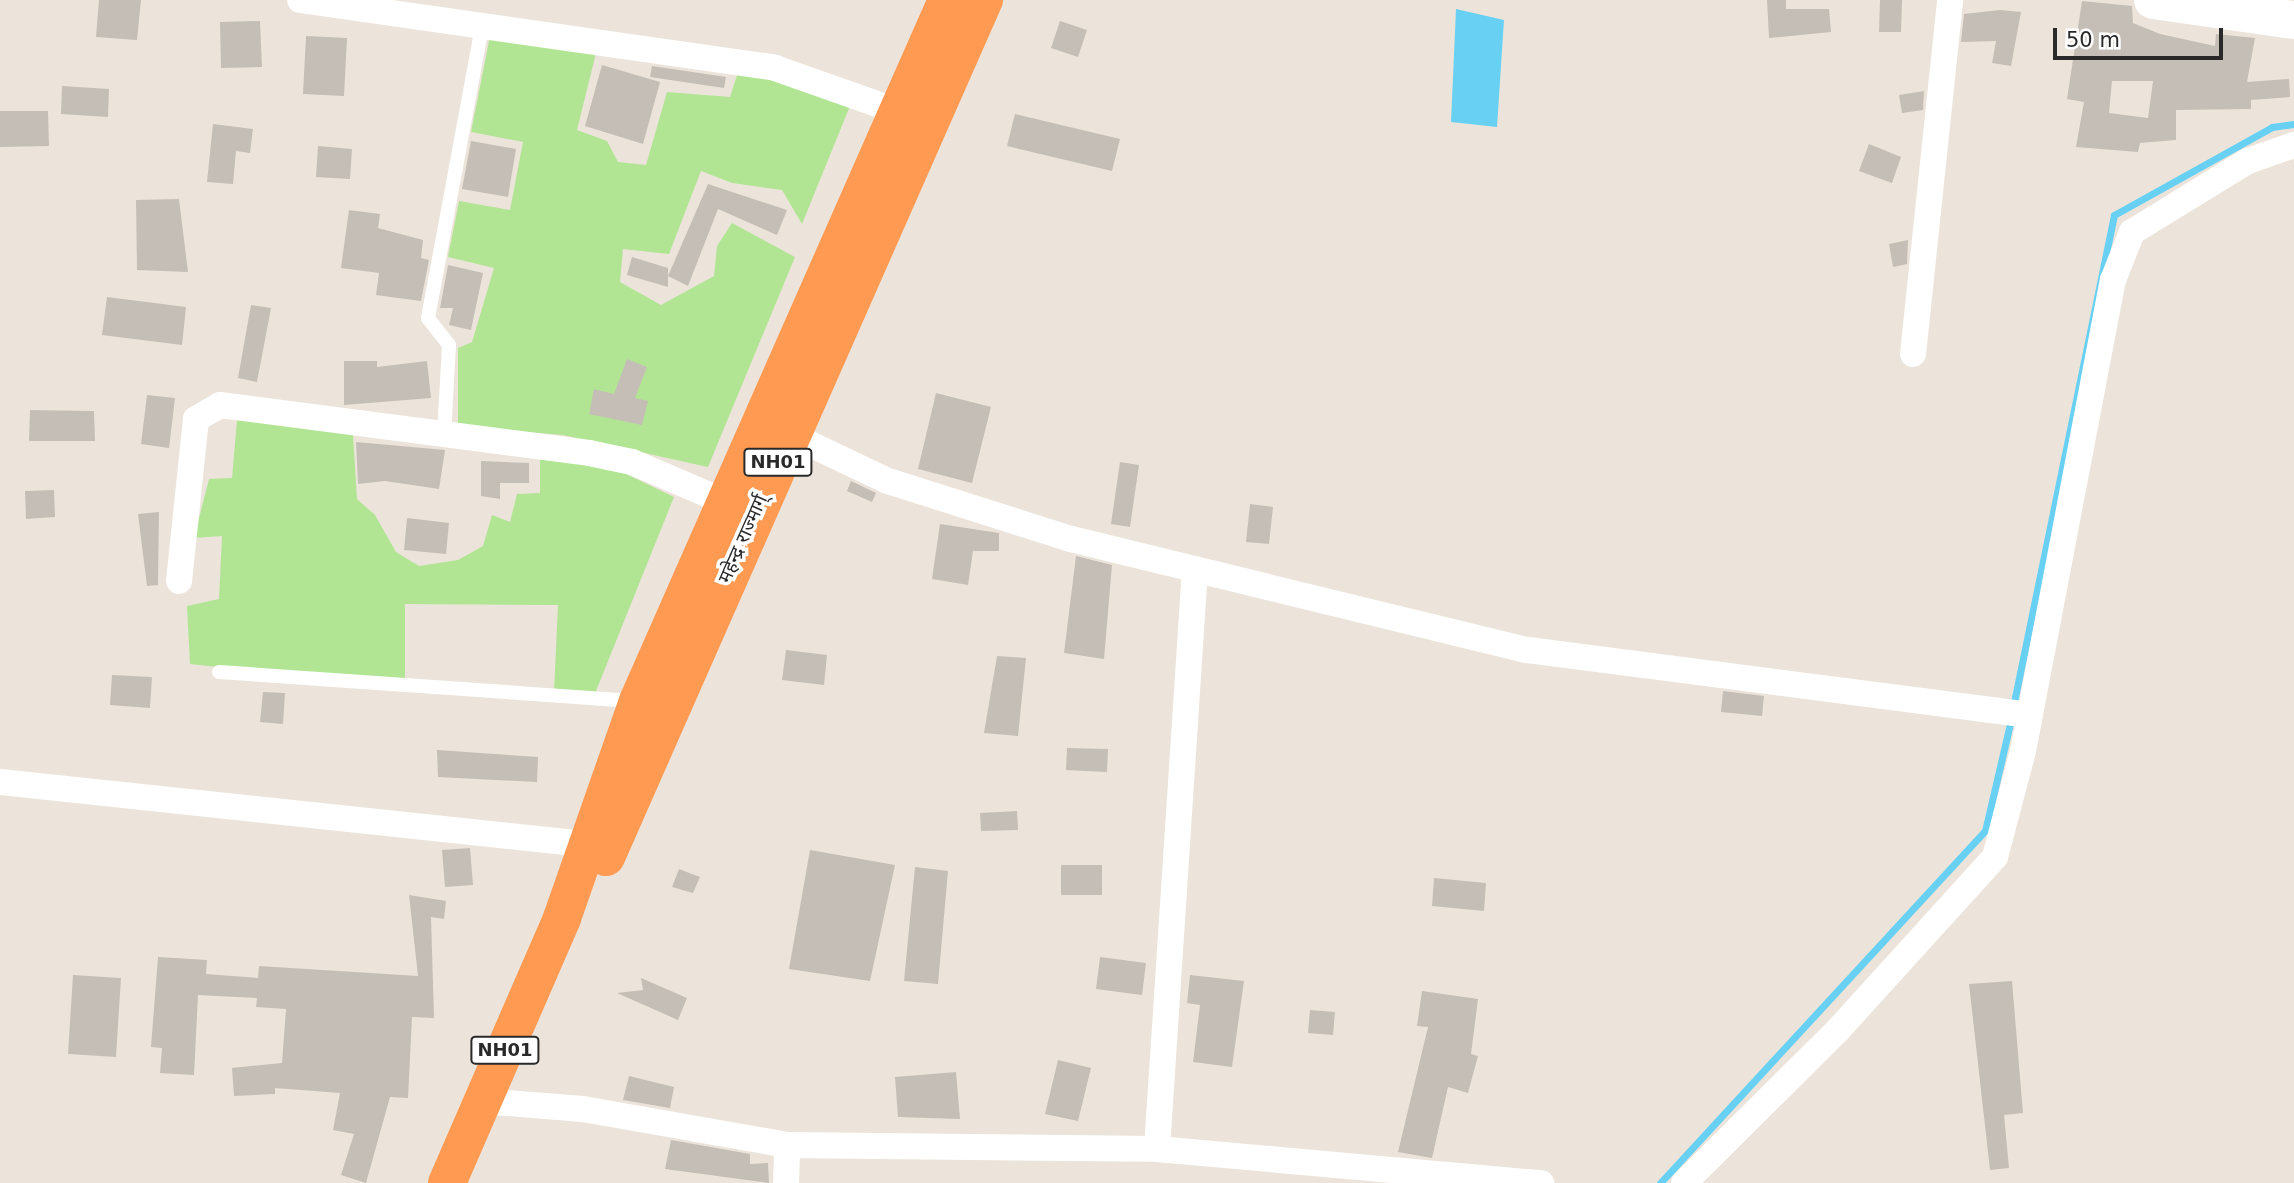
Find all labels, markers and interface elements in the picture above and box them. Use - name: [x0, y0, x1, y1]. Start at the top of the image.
- scale bar: [2056, 14, 2226, 58]
- text: 50 m: [2066, 28, 2120, 52]
- road number: NH01: [743, 448, 813, 476]
- street label: महेन्द्र राज्मार्ग्: [713, 491, 773, 587]
- road number: NH01: [470, 1036, 540, 1064]

